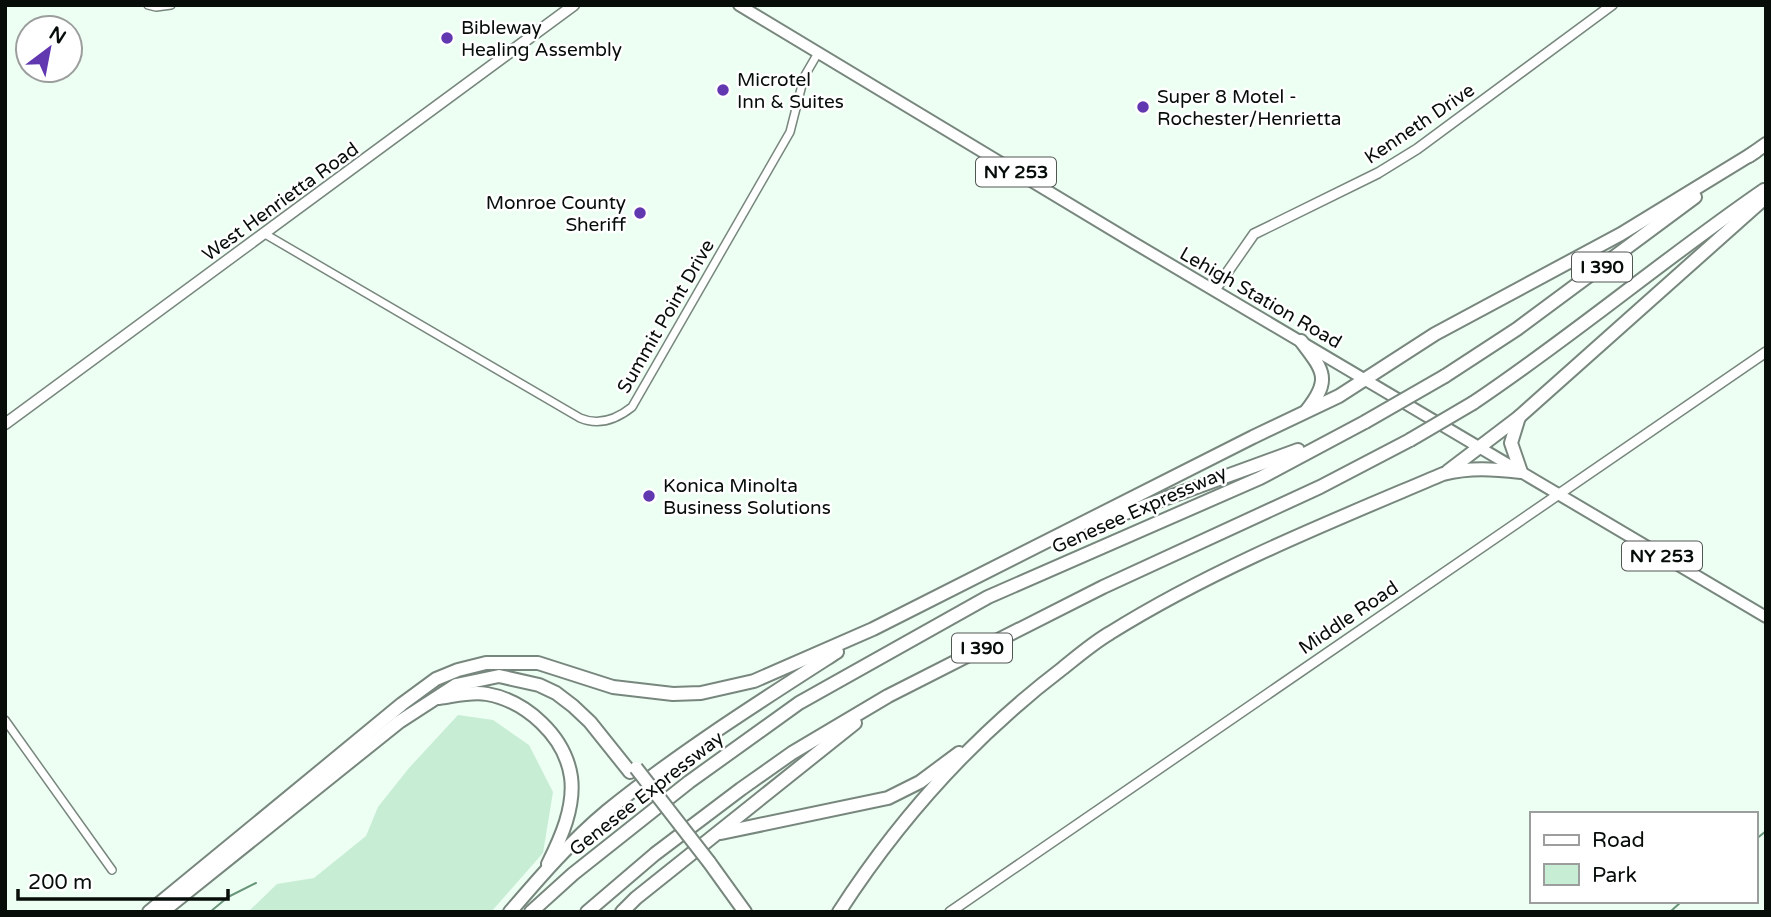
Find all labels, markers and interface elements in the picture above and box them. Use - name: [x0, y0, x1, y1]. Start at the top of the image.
- north arrow: [14, 14, 84, 84]
- place label: Bibleway Healing Assembly: [461, 17, 622, 61]
- text: N: [45, 22, 70, 49]
- marker: Bibleway Healing Assembly: [439, 30, 455, 46]
- place label: Microtel Inn & Suites: [737, 69, 844, 113]
- street label: Kenneth Drive: [1360, 79, 1479, 169]
- marker: Microtel Inn & Suites: [715, 82, 731, 98]
- place label: Super 8 Motel - Rochester/Henrietta: [1157, 86, 1342, 130]
- marker: Super 8 Motel - Rochester/Henrietta: [1135, 99, 1151, 115]
- street label: West Henrietta Road: [198, 138, 363, 266]
- road number: NY 253: [976, 158, 1056, 187]
- place label: Monroe County Sheriff: [486, 192, 626, 236]
- marker: Monroe County Sheriff: [632, 205, 648, 221]
- street label: Summit Point Drive: [613, 236, 719, 397]
- street label: Lehigh Station Road: [1176, 243, 1345, 353]
- road number: I 390: [1572, 253, 1632, 282]
- street label: Genesee Expressway: [1049, 461, 1230, 558]
- place label: Konica Minolta Business Solutions: [663, 475, 831, 519]
- marker: Konica Minolta Business Solutions: [641, 488, 657, 504]
- road number: NY 253: [1622, 542, 1702, 570]
- street label: Middle Road: [1295, 577, 1402, 659]
- road number: I 390: [952, 634, 1012, 662]
- street label: Genesee Expressway: [565, 727, 728, 861]
- legend: [1530, 812, 1757, 903]
- text: Road: [1592, 828, 1645, 853]
- scale bar: [18, 858, 228, 902]
- text: Park: [1592, 863, 1637, 888]
- text: 200 m: [28, 870, 92, 895]

